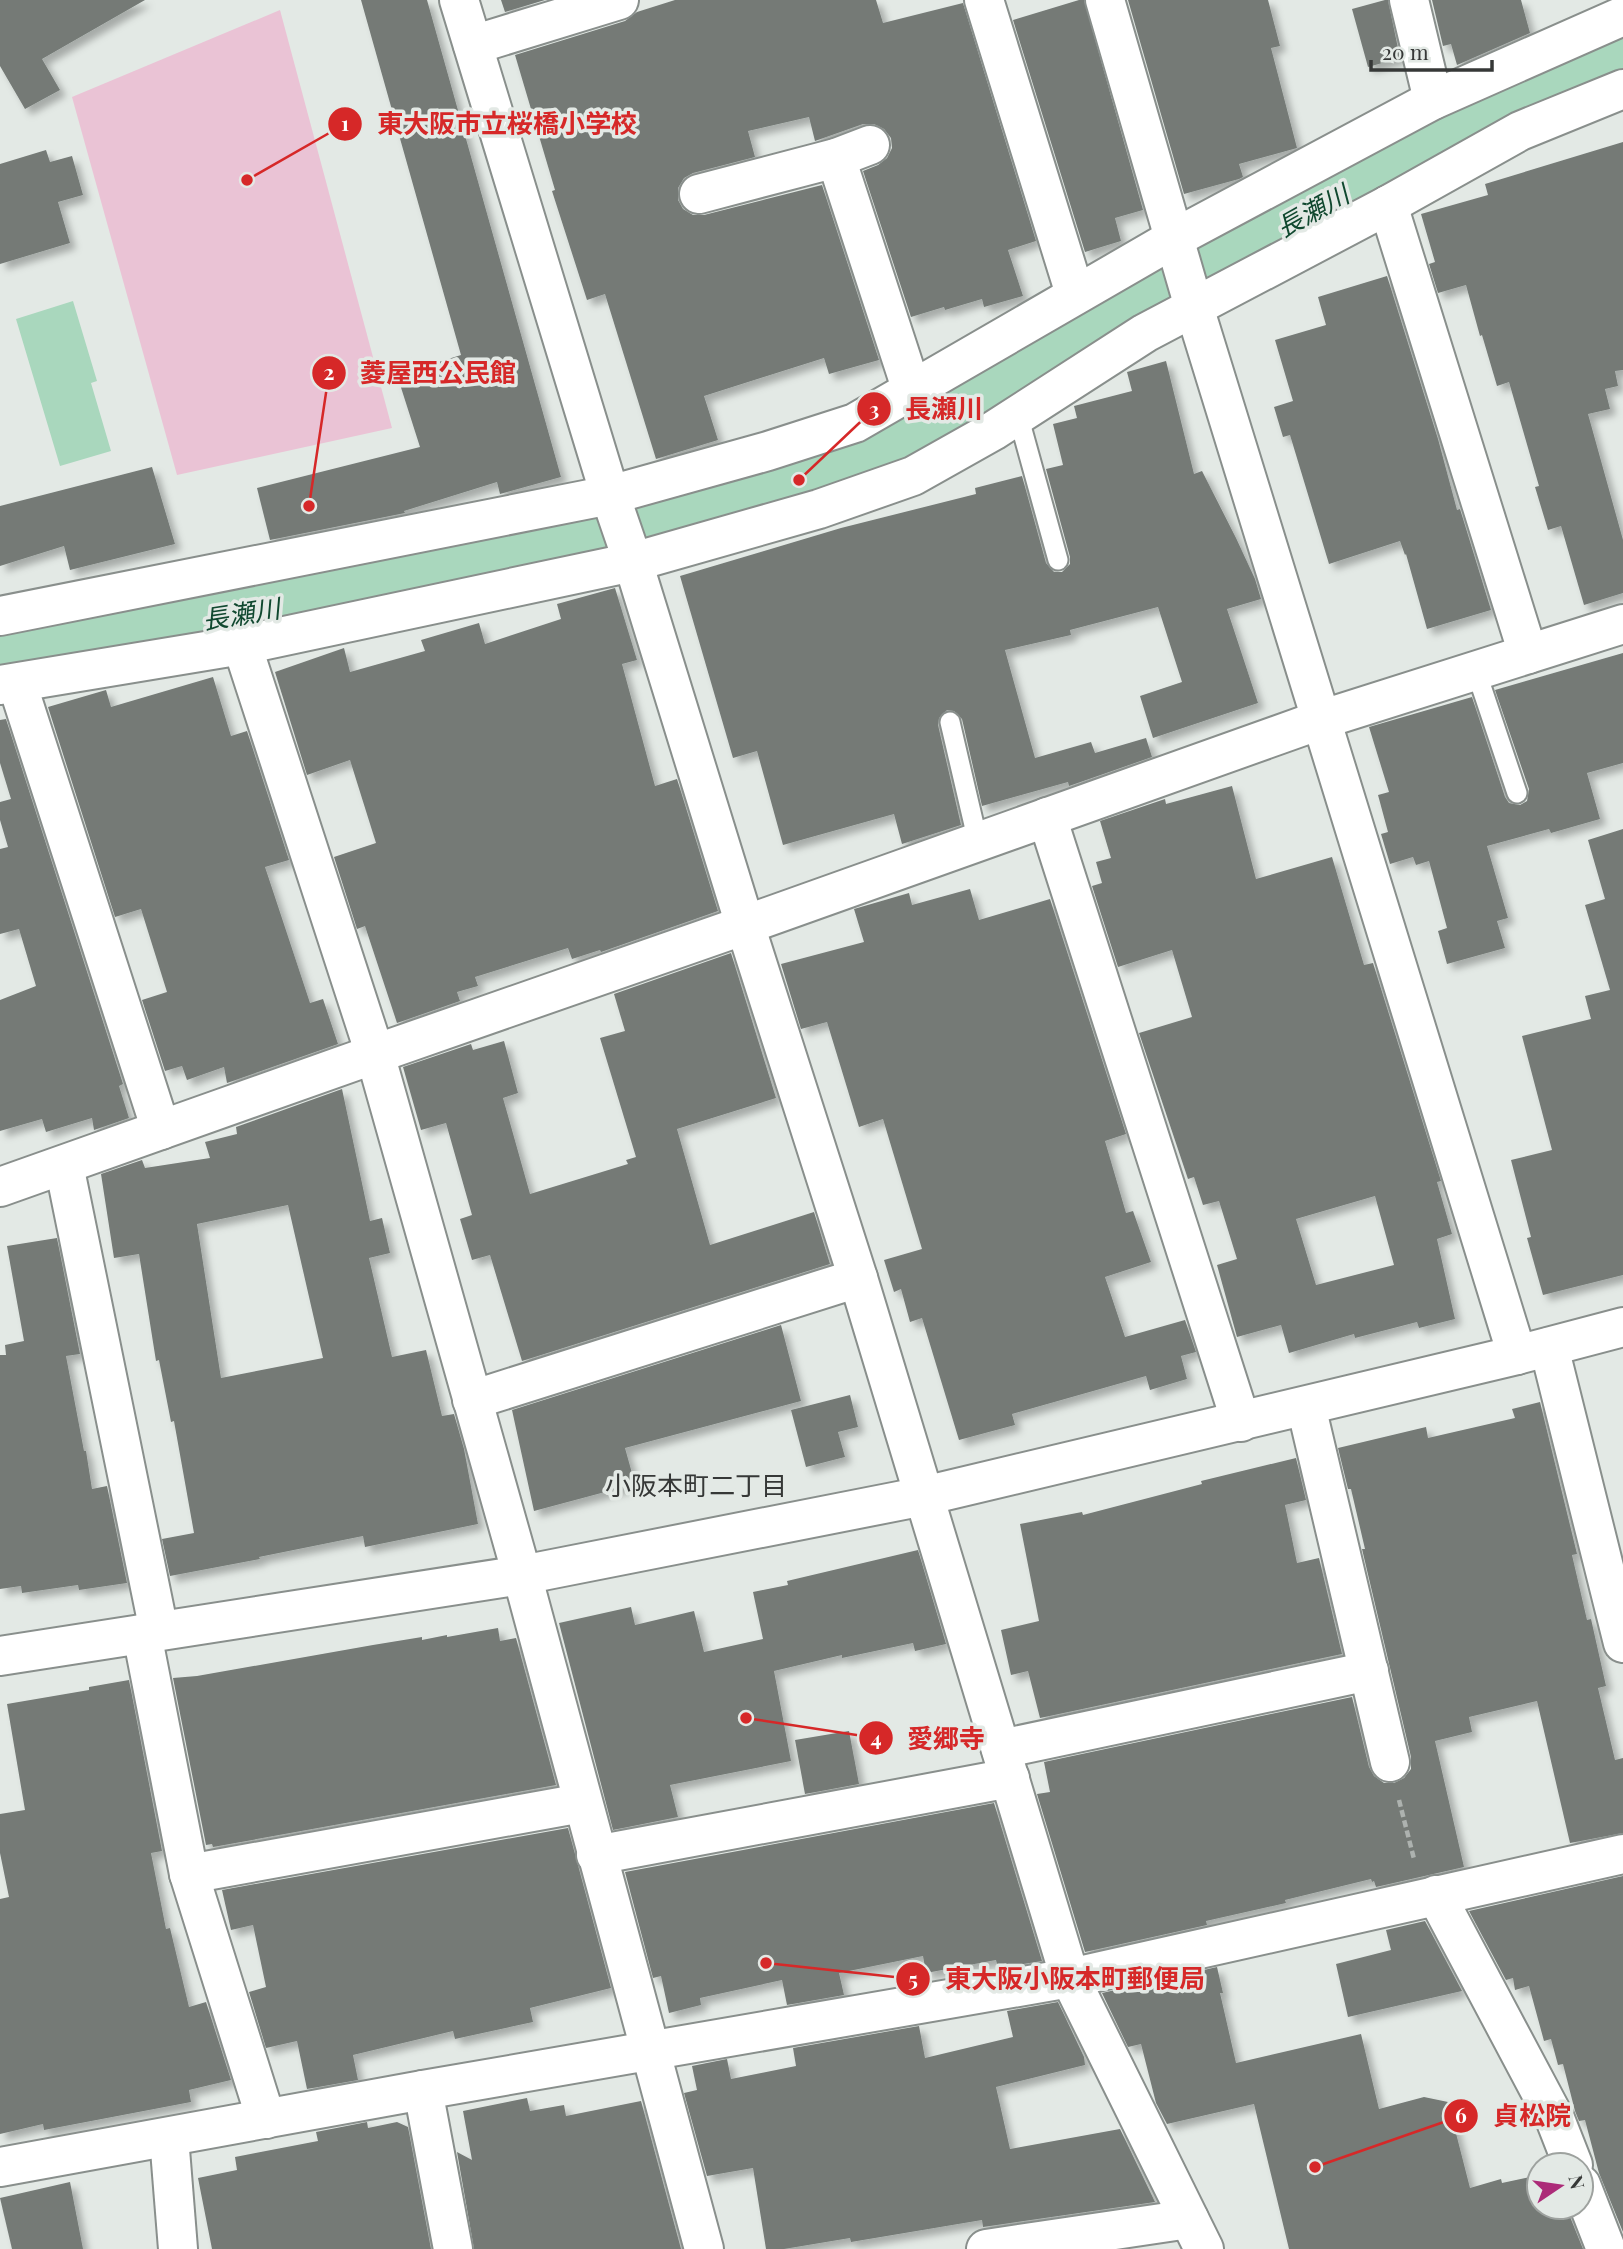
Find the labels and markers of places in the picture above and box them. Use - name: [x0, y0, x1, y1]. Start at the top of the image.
- callout: 東大阪市立桜橋小学校: [328, 100, 651, 147]
- callout: 菱屋西公民館: [311, 349, 530, 396]
- callout: 長瀬川: [856, 386, 997, 433]
- callout: 愛郷寺: [858, 1715, 999, 1762]
- callout: 東大阪小阪本町郵便局: [896, 1956, 1219, 2003]
- callout: 貞松院: [1444, 2092, 1585, 2139]

